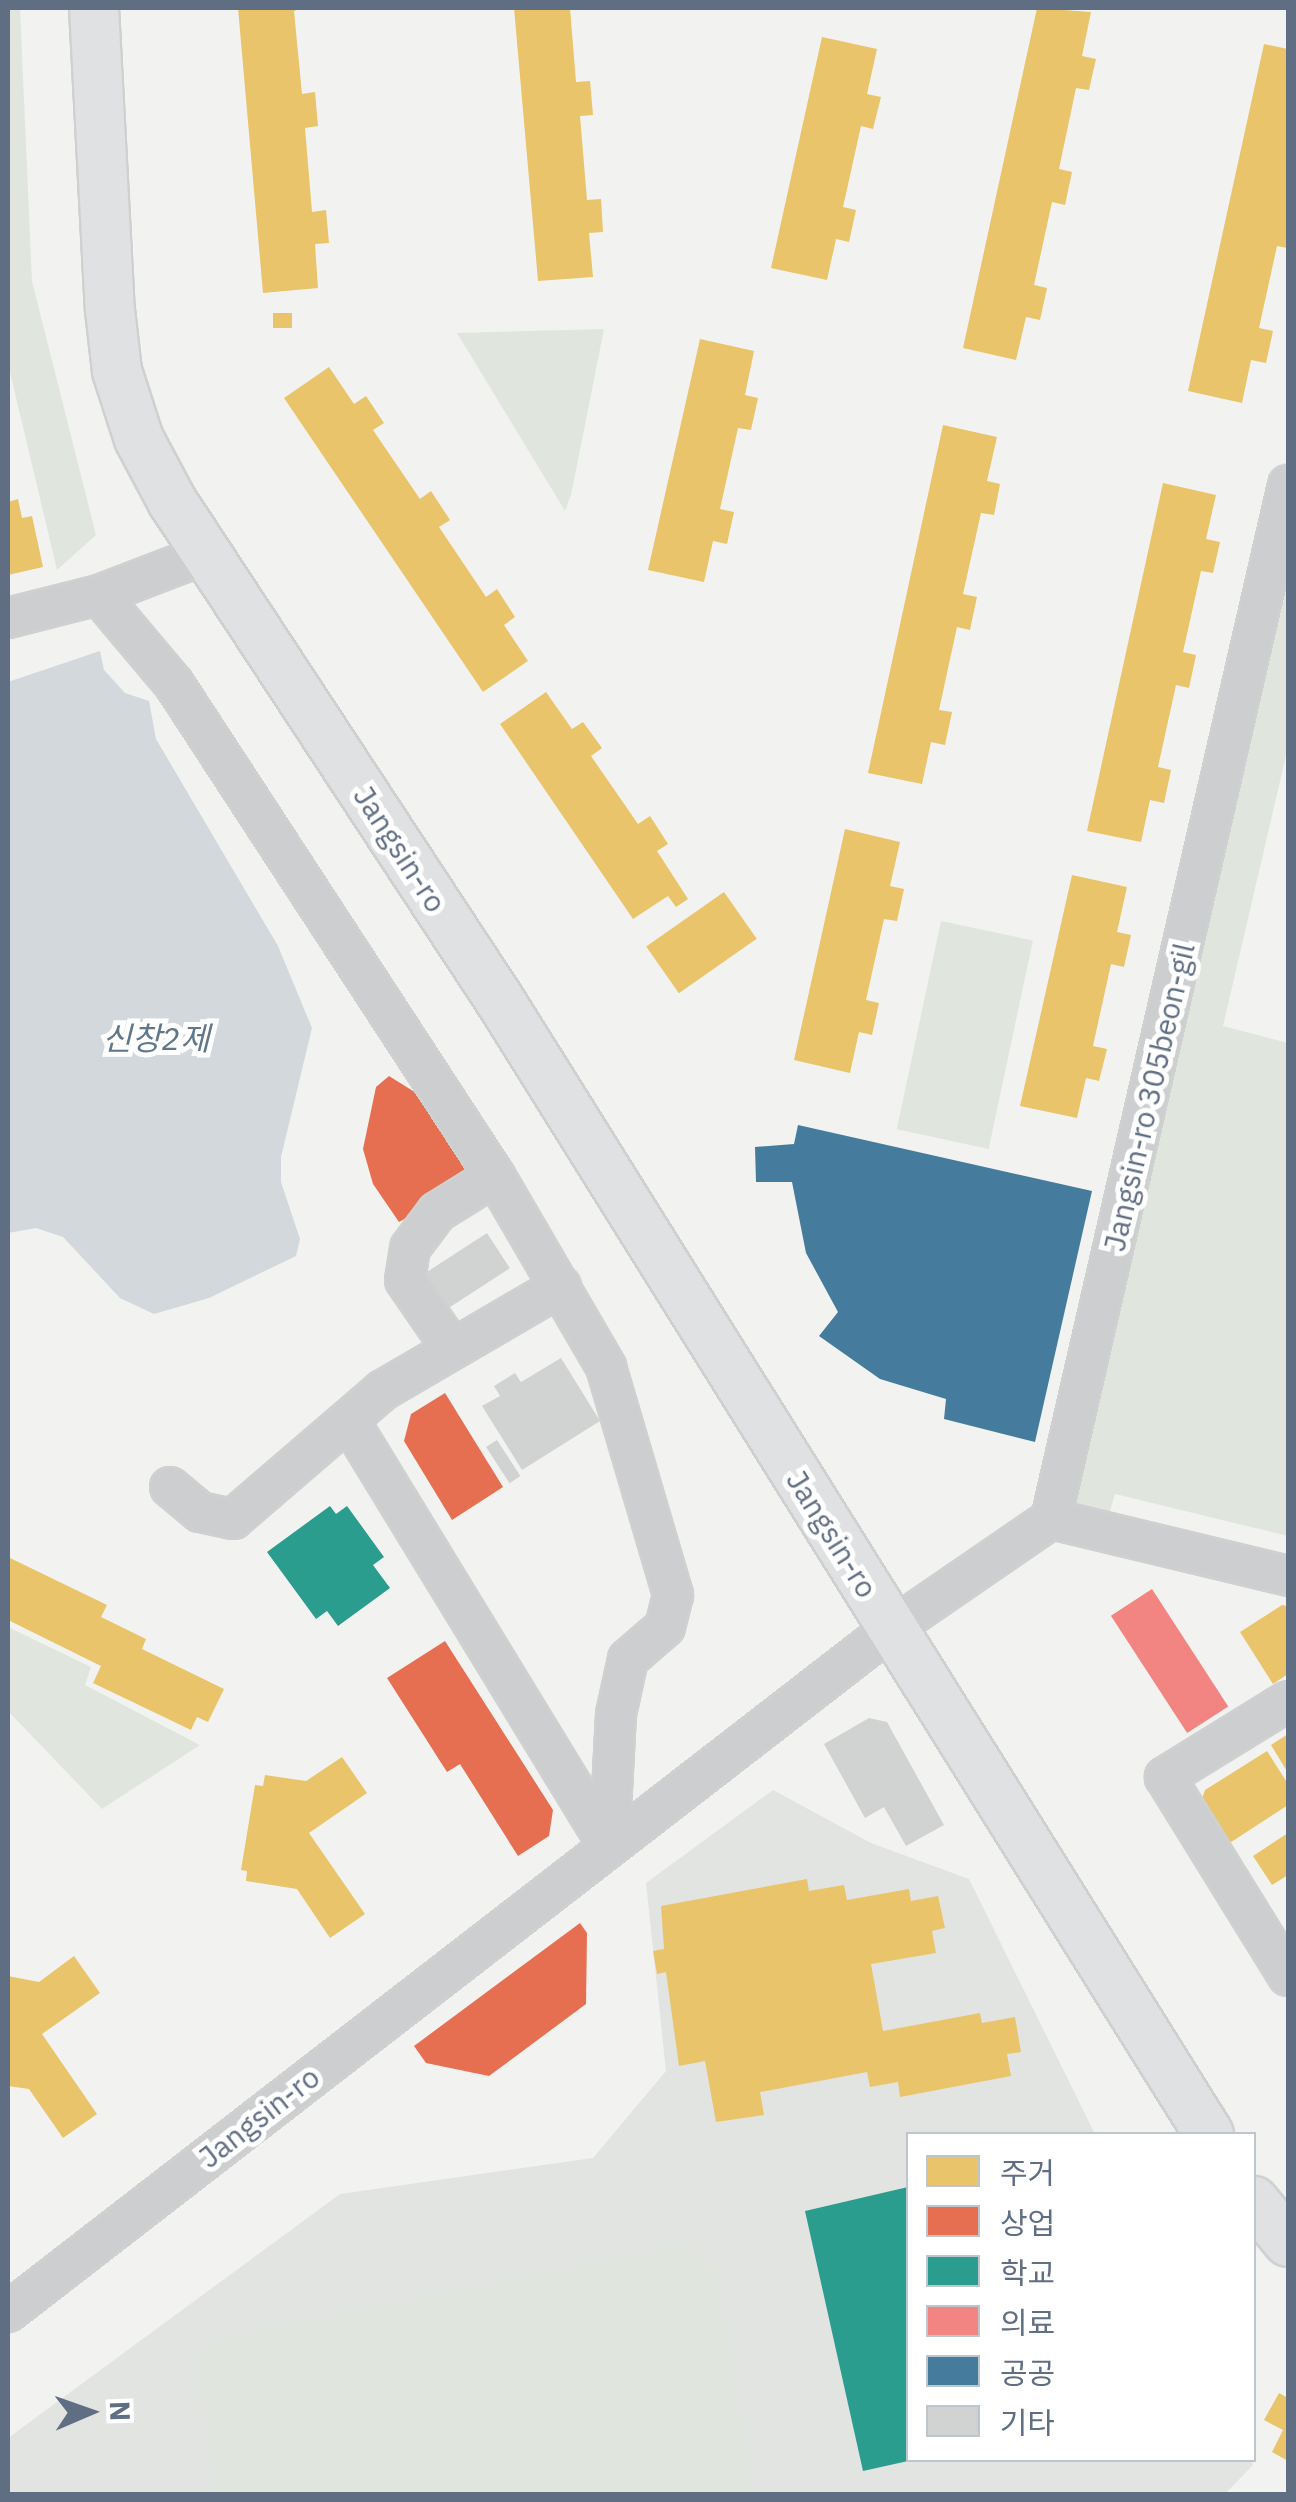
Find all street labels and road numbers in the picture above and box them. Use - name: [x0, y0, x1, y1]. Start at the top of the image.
- street label: Jangsin-ro: [346, 779, 454, 919]
- street label: Jangsin-ro 305beon-gil: [1096, 939, 1202, 1255]
- street label: Jangsin-ro: [779, 1464, 885, 1604]
- street label: Jangsin-ro: [192, 2059, 326, 2175]

